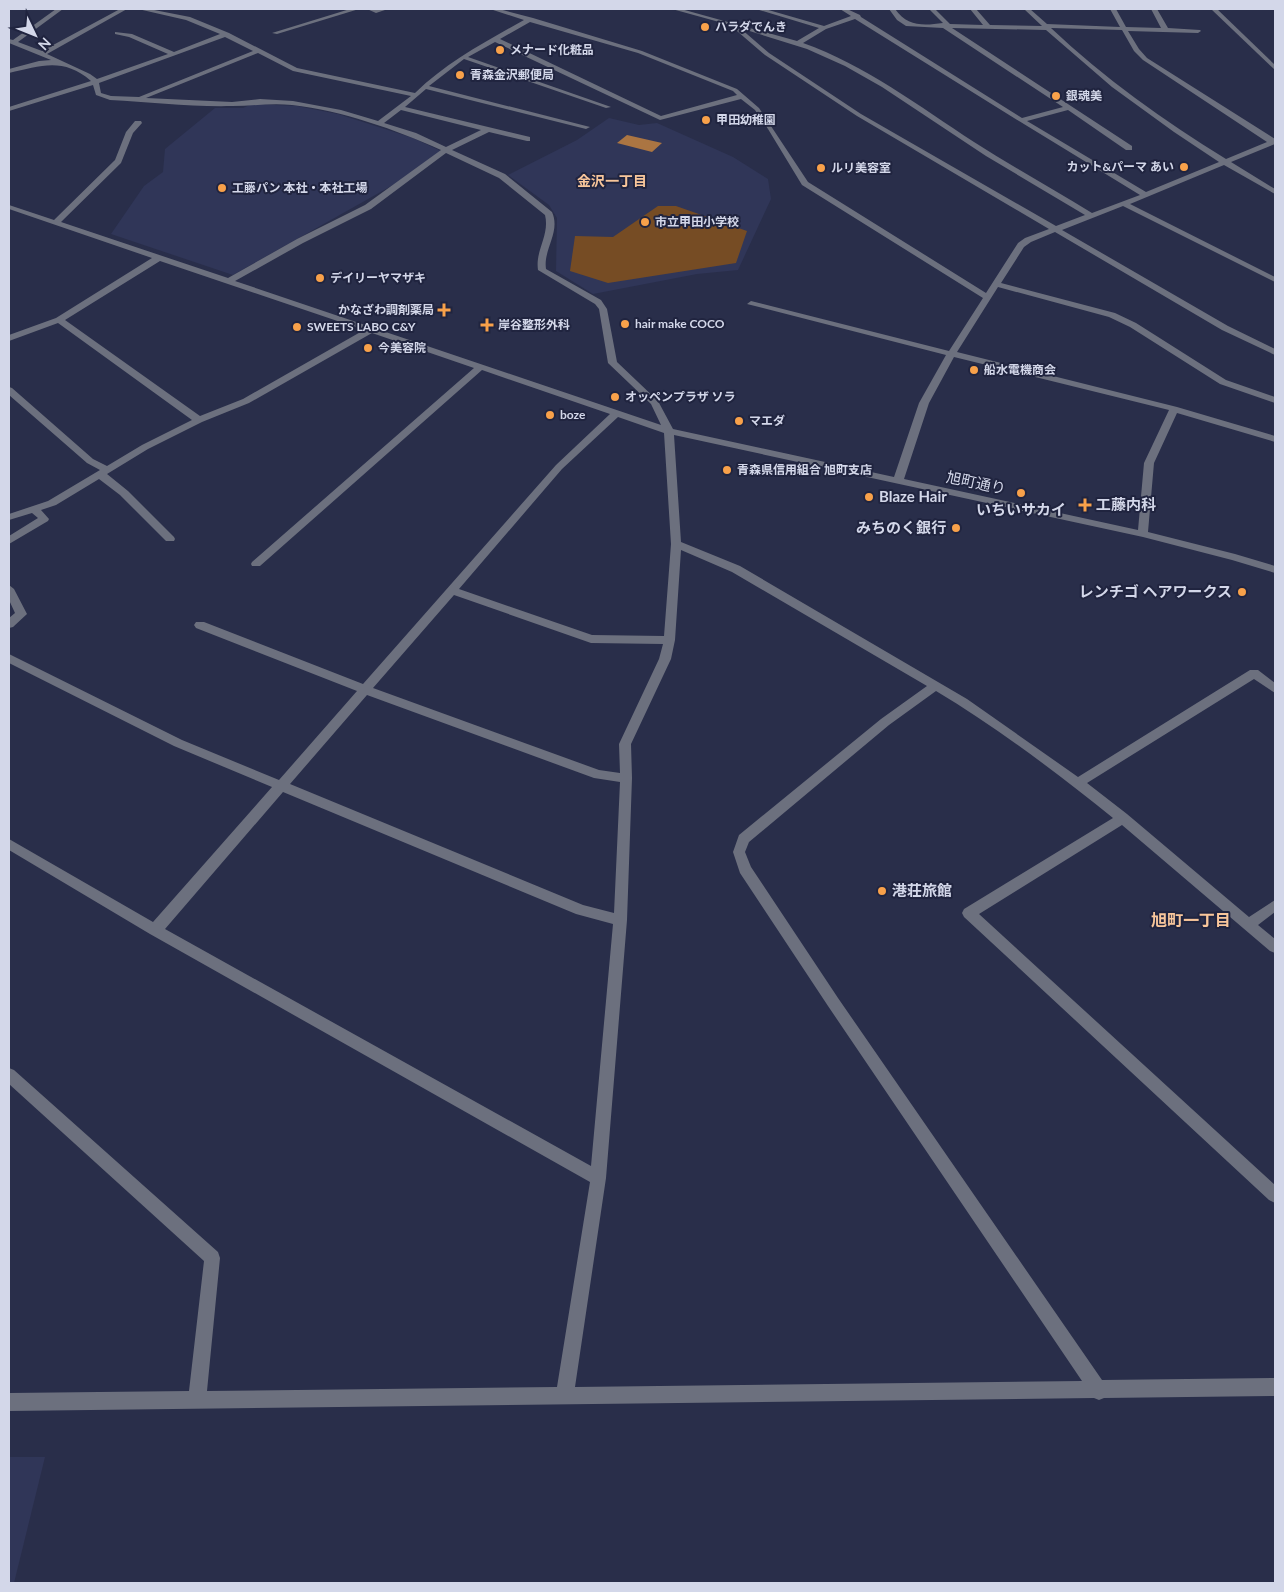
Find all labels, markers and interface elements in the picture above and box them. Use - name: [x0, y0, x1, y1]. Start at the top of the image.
- north arrow: [10, 10, 60, 60]
- place label: ハラダでんき: [715, 19, 787, 34]
- marker: ハラダでんき: [699, 21, 711, 33]
- text: N: [35, 34, 55, 54]
- place label: メナード化粧品: [510, 42, 594, 57]
- marker: メナード化粧品: [494, 44, 506, 56]
- place label: 青森金沢郵便局: [470, 67, 554, 82]
- marker: 青森金沢郵便局: [454, 69, 466, 81]
- place label: 銀魂美: [1065, 88, 1102, 103]
- marker: 銀魂美: [1050, 90, 1062, 102]
- place label: 甲田幼稚園: [716, 112, 776, 127]
- marker: 甲田幼稚園: [700, 114, 712, 126]
- place label: カット&パーマ あい: [1066, 159, 1174, 174]
- place label: ルリ美容室: [831, 160, 891, 175]
- marker: カット&パーマ あい: [1178, 161, 1190, 173]
- marker: ルリ美容室: [815, 162, 827, 174]
- district label: 金沢一丁目: [577, 172, 647, 189]
- place label: 工藤パン 本社・本社工場: [232, 180, 368, 195]
- marker: 工藤パン 本社・本社工場: [216, 182, 228, 194]
- place label: 市立甲田小学校: [655, 214, 739, 229]
- marker: 市立甲田小学校: [639, 216, 651, 228]
- place label: デイリーヤマザキ: [330, 270, 426, 285]
- marker: デイリーヤマザキ: [314, 272, 326, 284]
- place label: かなざわ調剤薬局: [338, 302, 434, 317]
- marker: かなざわ調剤薬局: [438, 304, 450, 316]
- place label: hair make COCO: [635, 316, 725, 331]
- place label: 岸谷整形外科: [498, 317, 570, 332]
- marker: 岸谷整形外科: [480, 318, 494, 332]
- marker: hair make COCO: [619, 318, 631, 330]
- place label: SWEETS LABO C&Y: [307, 319, 416, 334]
- marker: SWEETS LABO C&Y: [291, 321, 303, 333]
- place label: 今美容院: [378, 340, 426, 355]
- marker: 今美容院: [362, 342, 374, 354]
- place label: 船水電機商会: [984, 362, 1056, 377]
- marker: 船水電機商会: [968, 364, 980, 376]
- place label: オッペンプラザ ソラ: [625, 389, 736, 404]
- marker: オッペンプラザ ソラ: [609, 391, 621, 403]
- place label: boze: [560, 407, 586, 422]
- marker: boze: [544, 409, 556, 421]
- place label: マエダ: [749, 413, 785, 428]
- marker: マエダ: [733, 415, 745, 427]
- place label: 青森県信用組合 旭町支店: [737, 462, 872, 477]
- marker: 青森県信用組合 旭町支店: [721, 464, 733, 476]
- street label: 旭町通り: [945, 467, 1007, 497]
- place label: Blaze Hair: [879, 487, 947, 505]
- marker: いちいサカイ: [1015, 487, 1027, 499]
- marker: Blaze Hair: [863, 491, 875, 503]
- place label: 工藤内科: [1096, 495, 1156, 513]
- marker: 工藤内科: [1078, 498, 1092, 512]
- place label: いちいサカイ: [976, 500, 1066, 518]
- place label: みちのく銀行: [856, 518, 946, 536]
- marker: みちのく銀行: [950, 522, 962, 534]
- place label: レンチゴ ヘアワークス: [1079, 582, 1232, 600]
- marker: レンチゴ ヘアワークス: [1236, 586, 1248, 598]
- place label: 港荘旅館: [892, 881, 952, 899]
- marker: 港荘旅館: [876, 885, 888, 897]
- district label: 旭町一丁目: [1151, 910, 1231, 929]

